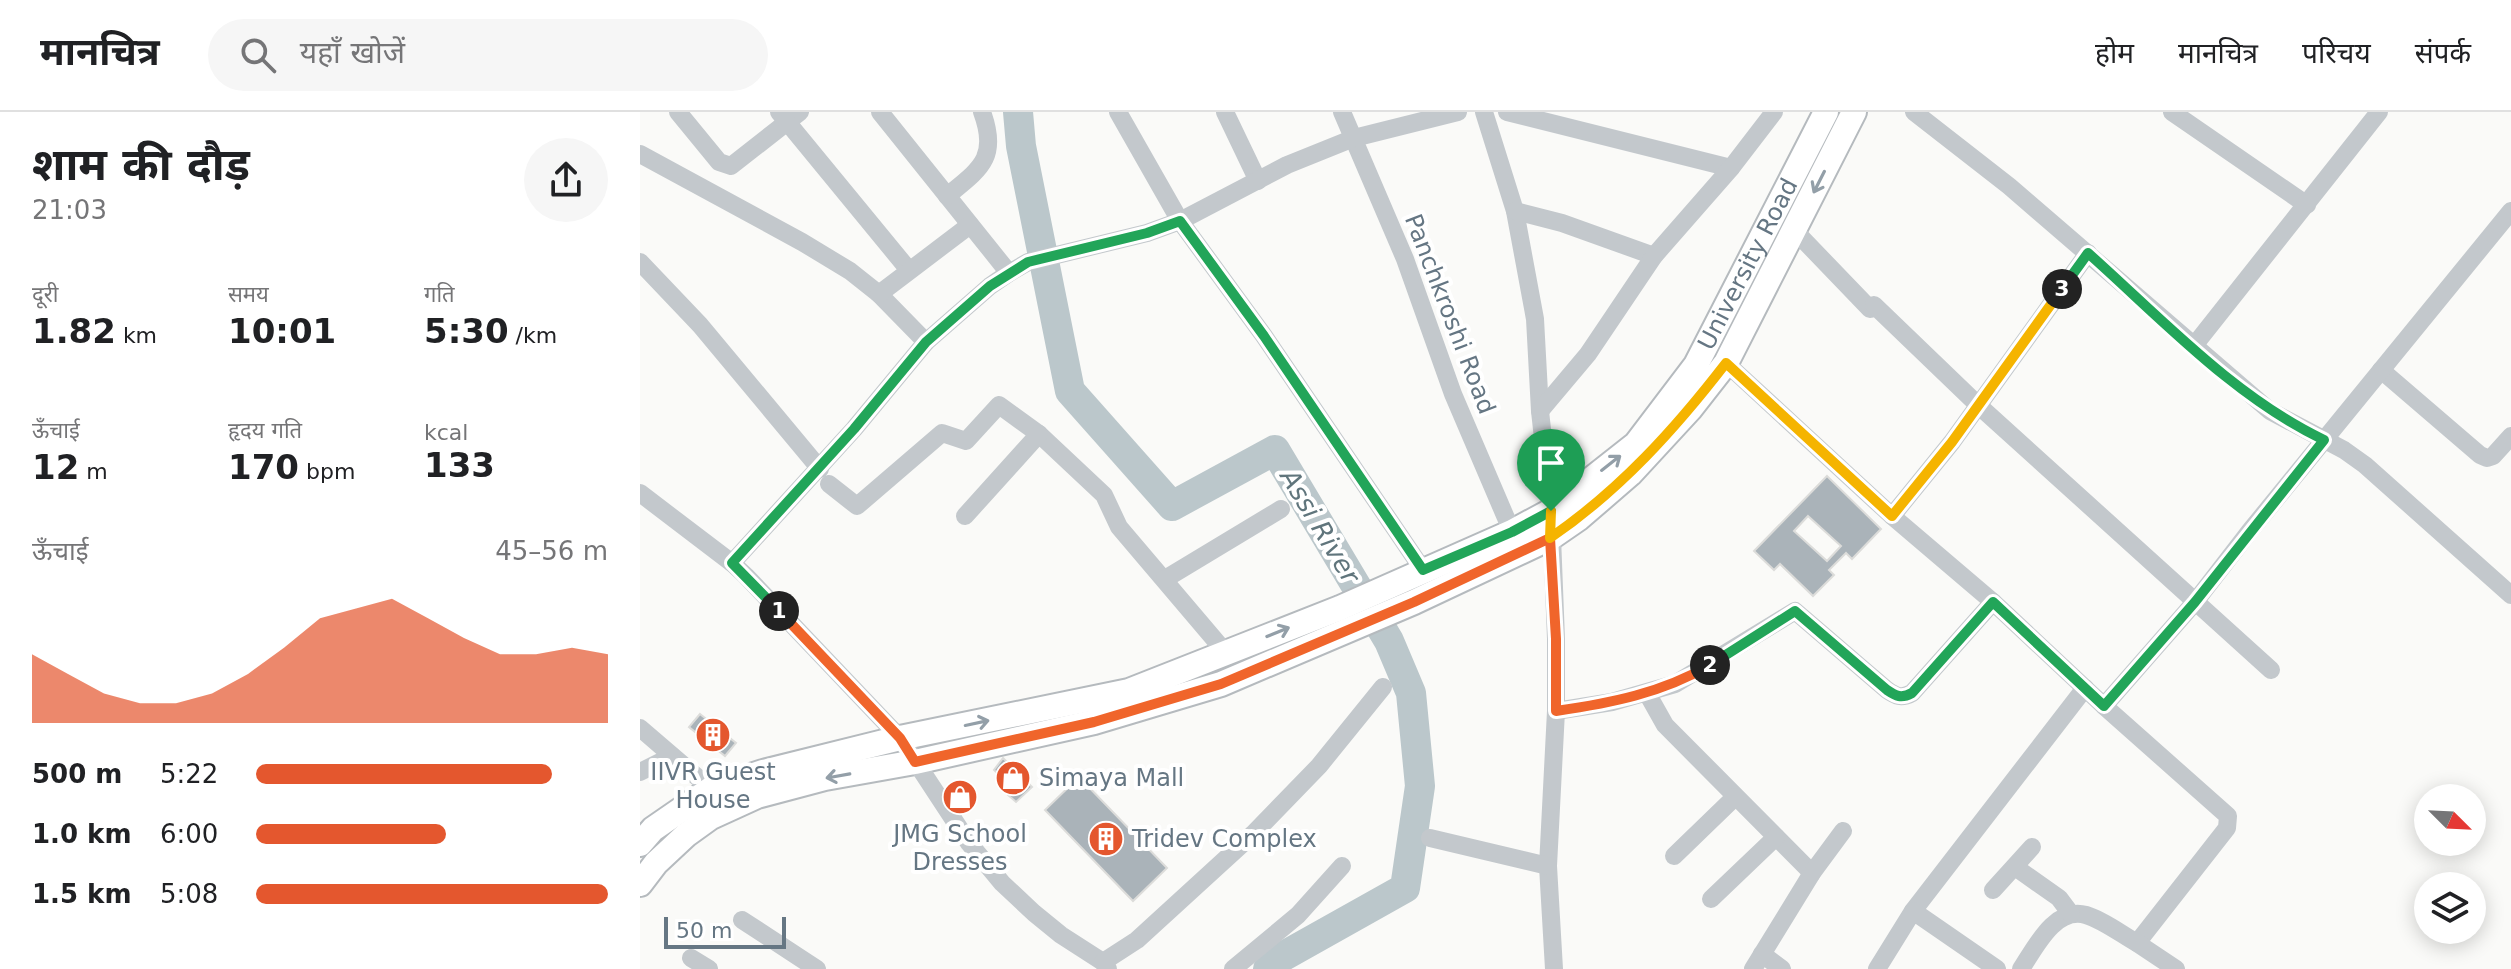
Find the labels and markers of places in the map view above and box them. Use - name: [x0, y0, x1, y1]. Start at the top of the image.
- pin: 3: [2042, 269, 2082, 309]
- pin: [1517, 429, 1585, 511]
- pin: 1: [759, 591, 799, 631]
- pin: 2: [1690, 645, 1730, 685]
- building icon: IIVR Guest House: [694, 716, 732, 754]
- place label: IIVR Guest House: [650, 758, 776, 814]
- shop icon: Simaya Mall: [994, 759, 1032, 797]
- place label: Simaya Mall: [1039, 764, 1184, 792]
- shop icon: JMG School Dresses: [941, 778, 979, 816]
- place label: JMG School Dresses: [891, 820, 1027, 876]
- building icon: Tridev Complex: [1087, 820, 1125, 858]
- place label: Tridev Complex: [1131, 825, 1317, 853]

